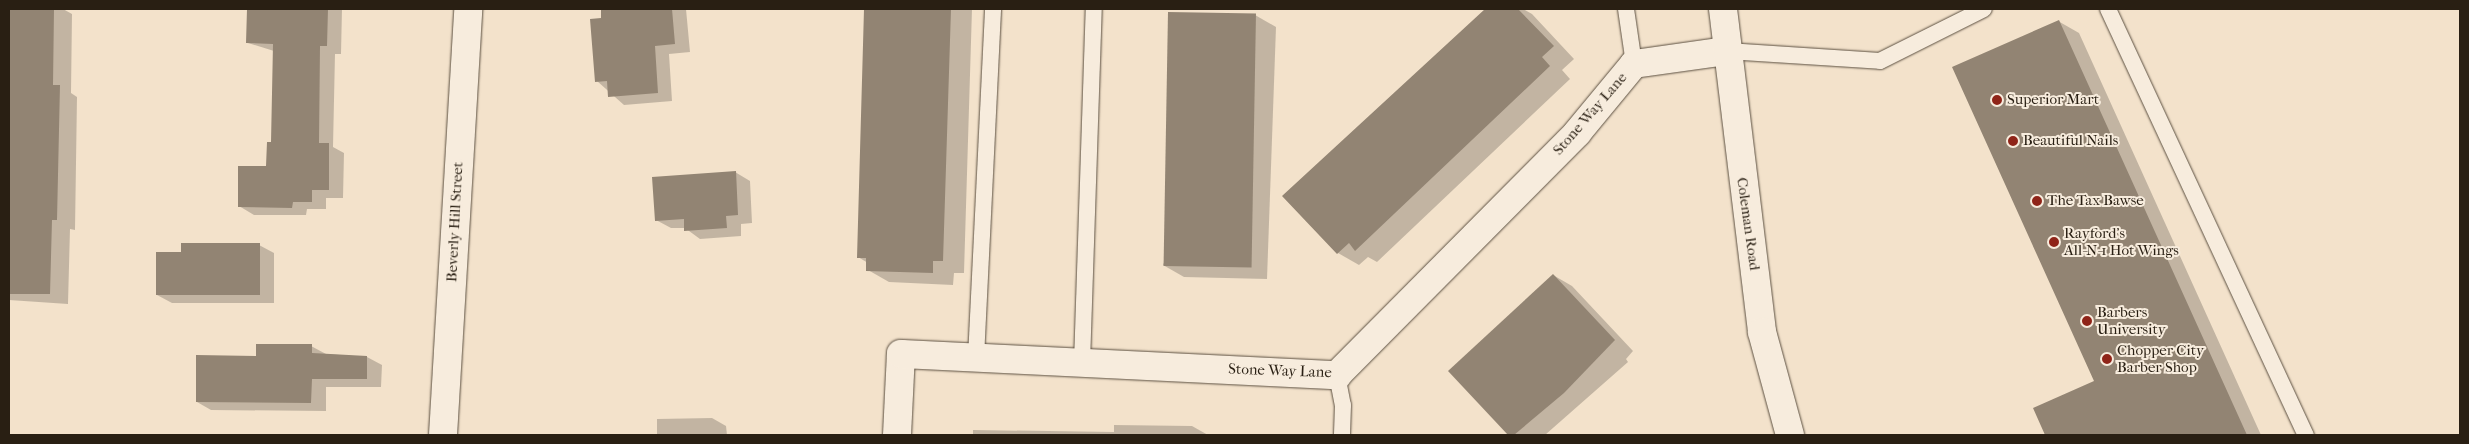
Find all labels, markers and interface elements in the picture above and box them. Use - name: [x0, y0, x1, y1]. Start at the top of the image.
- street label: Stone Way Lane: [1549, 69, 1631, 159]
- place label: Superior Mart: [2007, 91, 2099, 109]
- marker: Superior Mart: [1991, 94, 2003, 106]
- place label: Beautiful Nails: [2023, 132, 2118, 150]
- marker: Beautiful Nails: [2007, 135, 2019, 147]
- street label: Beverly Hill Street: [443, 161, 467, 283]
- street label: Coleman Road: [1733, 176, 1763, 272]
- place label: The Tax Bawse: [2047, 192, 2144, 210]
- marker: The Tax Bawse: [2031, 195, 2043, 207]
- place label: Rayford's All-N-1 Hot Wings: [2064, 224, 2179, 259]
- marker: Rayford's All-N-1 Hot Wings: [2048, 236, 2060, 248]
- place label: Barbers University: [2097, 303, 2166, 338]
- marker: Barbers University: [2081, 315, 2093, 327]
- place label: Chopper City Barber Shop: [2117, 341, 2204, 376]
- marker: Chopper City Barber Shop: [2101, 353, 2113, 365]
- street label: Stone Way Lane: [1228, 360, 1332, 382]

